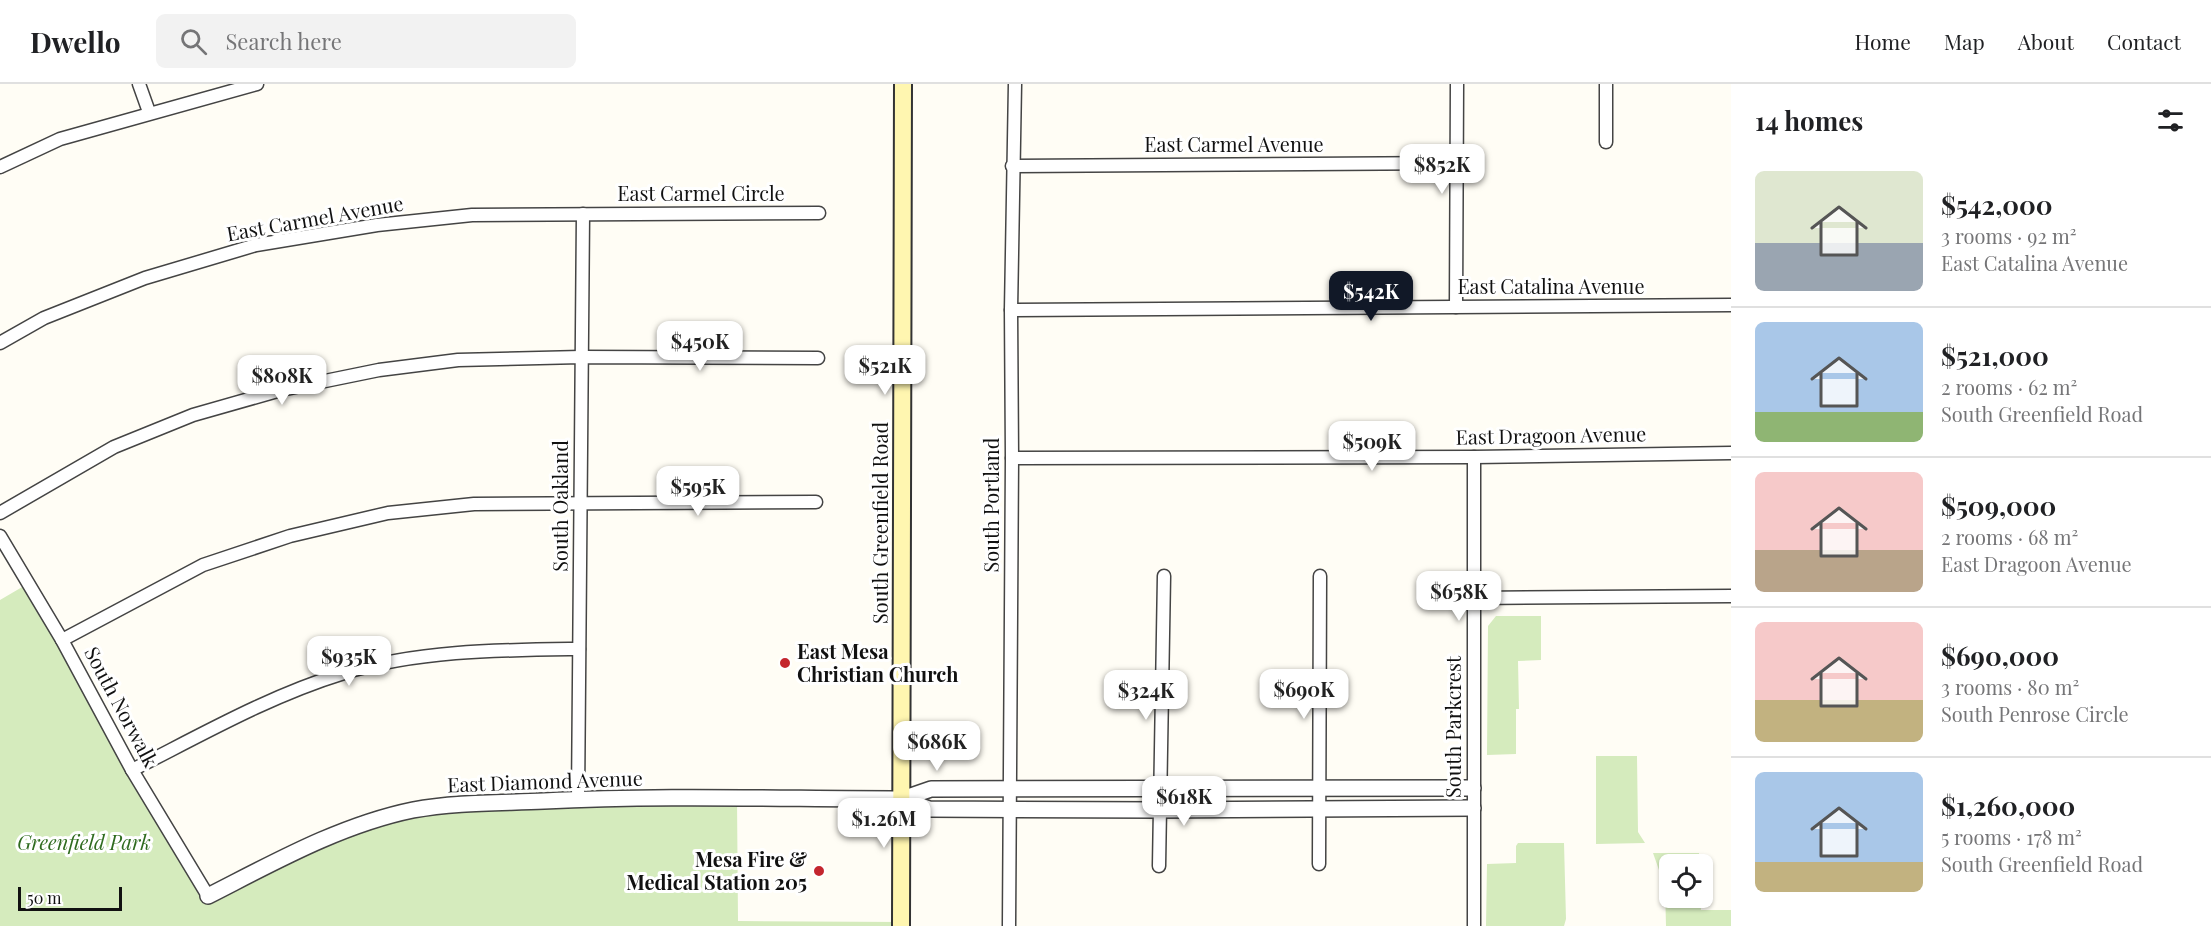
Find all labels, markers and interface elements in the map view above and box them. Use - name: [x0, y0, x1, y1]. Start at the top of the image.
- search box: [156, 14, 576, 68]
- text: Dwello: [30, 23, 120, 60]
- icon: search: [177, 25, 210, 58]
- text: Search here: [225, 26, 342, 56]
- text: Home: [1855, 27, 1911, 55]
- text: Map: [1944, 27, 1985, 55]
- text: About: [2018, 27, 2074, 55]
- text: Contact: [2107, 27, 2181, 55]
- text: 14 homes: [1755, 103, 1863, 138]
- icon: filters: [2154, 104, 2187, 137]
- street label: East Carmel Avenue: [1144, 130, 1324, 157]
- pin: $852K: [1400, 144, 1484, 195]
- text: $852K: [1414, 150, 1470, 177]
- street label: East Carmel Circle: [617, 179, 785, 206]
- text: $542,000: [1941, 187, 2053, 222]
- street label: East Carmel Avenue: [224, 189, 405, 246]
- icon: home: [1803, 195, 1875, 267]
- text: 3 rooms · 92 m²: [1941, 222, 2077, 249]
- text: East Catalina Avenue: [1941, 249, 2128, 276]
- pin: $542K: [1329, 271, 1413, 322]
- street label: East Catalina Avenue: [1457, 272, 1645, 299]
- text: $542K: [1343, 277, 1399, 304]
- pin: $450K: [658, 321, 742, 372]
- text: $450K: [671, 327, 729, 354]
- text: $521,000: [1941, 338, 2049, 373]
- pin: $521K: [843, 345, 927, 396]
- icon: home: [1803, 346, 1875, 418]
- text: $521K: [858, 351, 912, 378]
- pin: $808K: [240, 355, 324, 406]
- text: $808K: [251, 361, 313, 388]
- text: 2 rooms · 62 m²: [1941, 373, 2077, 400]
- text: South Greenfield Road: [1941, 400, 2143, 427]
- street label: East Dragoon Avenue: [1455, 419, 1647, 450]
- pin: $509K: [1330, 421, 1414, 472]
- street label: South Greenfield Road: [866, 422, 893, 624]
- text: $509K: [1343, 427, 1401, 454]
- street label: South Portland: [977, 437, 1004, 572]
- street label: South Oakland: [546, 440, 573, 572]
- pin: $595K: [656, 466, 740, 517]
- text: $595K: [670, 472, 726, 499]
- text: $509,000: [1941, 488, 2056, 523]
- icon: home: [1803, 496, 1875, 568]
- text: 2 rooms · 68 m²: [1941, 523, 2078, 550]
- text: East Dragoon Avenue: [1941, 550, 2132, 577]
- pin: $658K: [1417, 571, 1501, 622]
- text: $658K: [1430, 577, 1488, 604]
- pin: $935K: [307, 636, 391, 687]
- place label: East Mesa Christian Church: [797, 637, 958, 687]
- text: $690,000: [1941, 638, 2059, 673]
- street label: South Norwalk: [79, 641, 165, 771]
- text: $935K: [321, 642, 377, 669]
- icon: home: [1803, 646, 1875, 718]
- street label: South Parkcrest: [1439, 655, 1466, 798]
- marker: East Mesa Christian Church: [778, 656, 792, 670]
- pin: $690K: [1262, 669, 1346, 720]
- pin: $324K: [1104, 670, 1188, 721]
- text: 3 rooms · 80 m²: [1941, 673, 2079, 700]
- text: $690K: [1274, 675, 1334, 702]
- text: $324K: [1118, 676, 1174, 703]
- text: South Penrose Circle: [1941, 700, 2129, 727]
- pin: $686K: [895, 721, 979, 772]
- text: $686K: [907, 727, 967, 754]
- street label: East Diamond Avenue: [447, 764, 643, 797]
- pin: $618K: [1142, 776, 1226, 827]
- text: $618K: [1156, 782, 1212, 809]
- text: $1,260,000: [1941, 788, 2075, 823]
- icon: home: [1803, 796, 1875, 868]
- pin: $1.26M: [835, 798, 933, 849]
- text: $1.26M: [852, 804, 916, 831]
- text: 5 rooms · 178 m²: [1941, 823, 2082, 850]
- park label: Greenfield Park: [17, 828, 151, 855]
- place label: Mesa Fire & Medical Station 205: [626, 845, 807, 895]
- text: South Greenfield Road: [1941, 850, 2143, 877]
- map controls: [1659, 854, 1713, 908]
- button: locate: [1659, 854, 1713, 908]
- marker: Mesa Fire & Medical Station 205: [812, 864, 826, 878]
- scale bar: [18, 884, 122, 912]
- text: 50 m: [27, 887, 61, 908]

